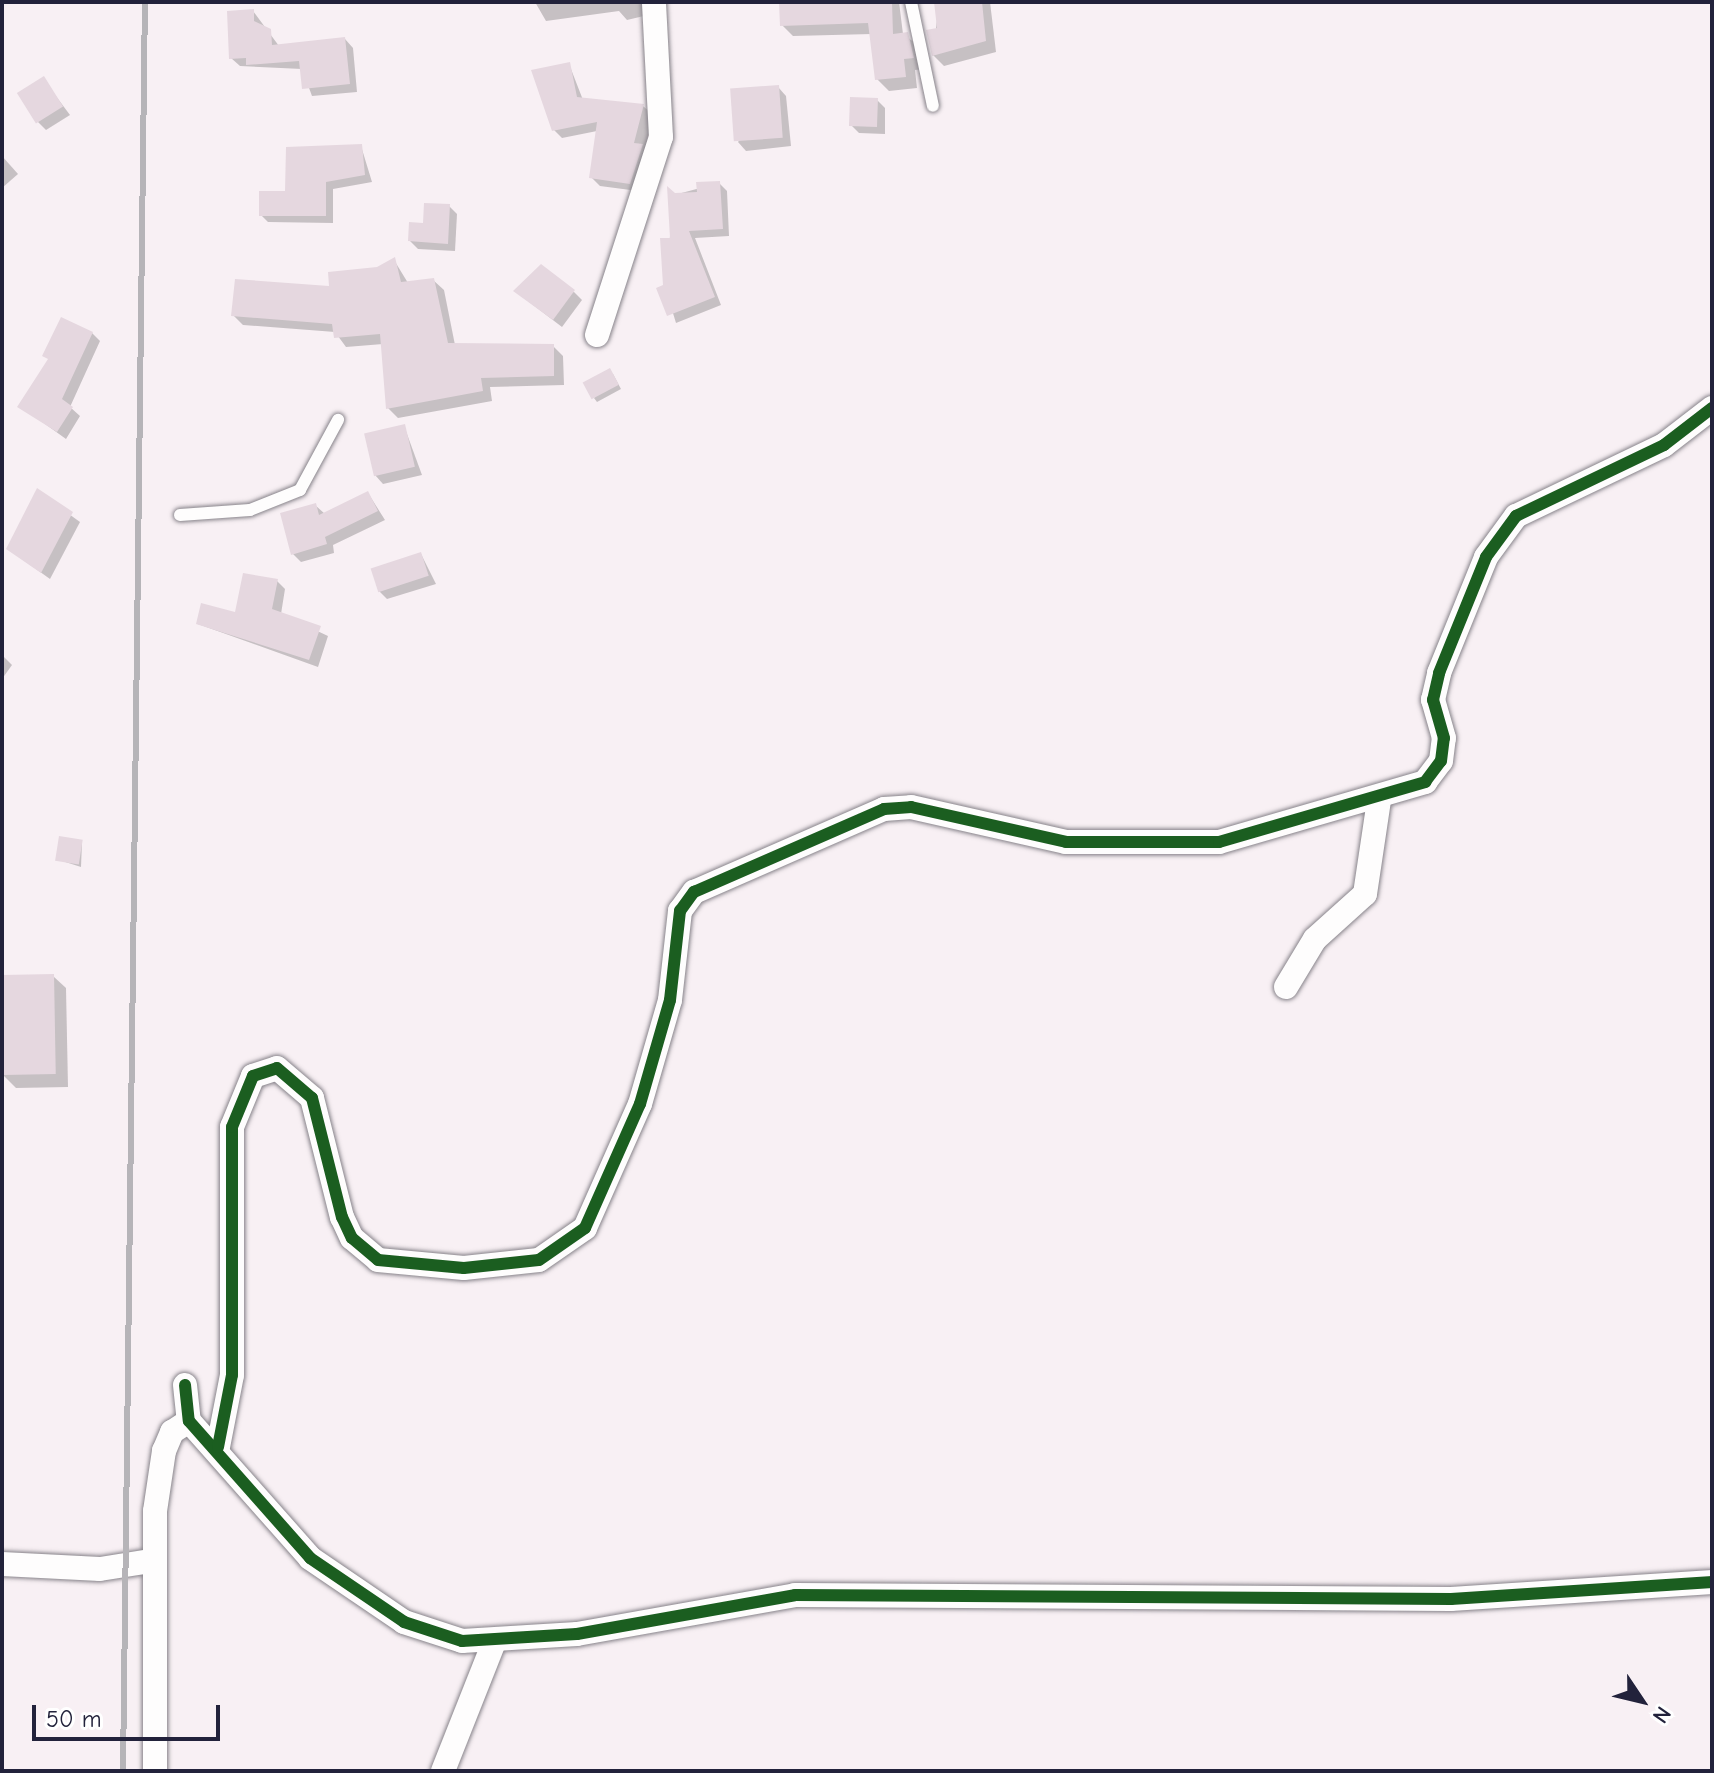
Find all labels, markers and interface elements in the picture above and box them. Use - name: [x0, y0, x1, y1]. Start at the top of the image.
- north arrow: [1602, 1661, 1682, 1741]
- scale bar: [36, 1689, 224, 1739]
- text: N: [1647, 1701, 1676, 1728]
- text: 50 m: [46, 1705, 102, 1733]

